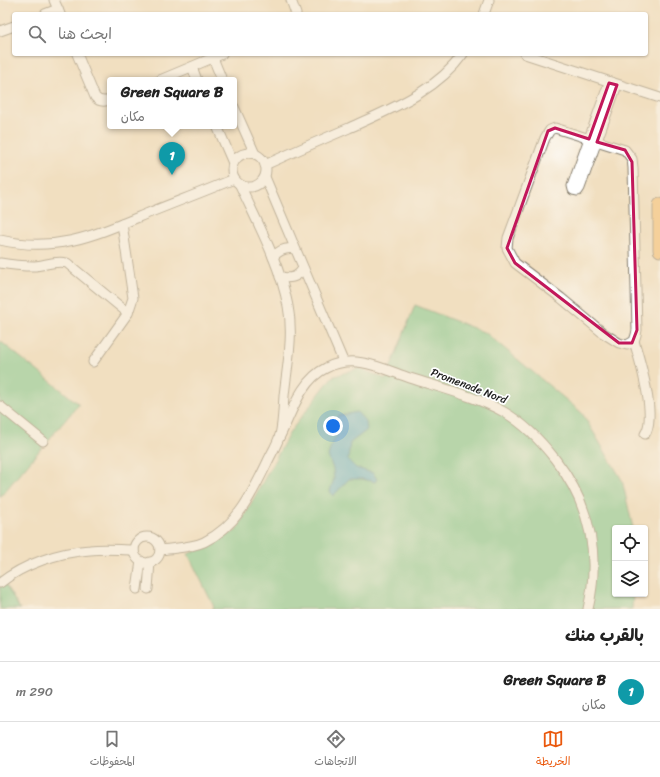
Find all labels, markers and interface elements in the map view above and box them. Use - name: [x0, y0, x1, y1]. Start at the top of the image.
- search box: [12, 12, 648, 56]
- text: ابحث هنا: [58, 21, 112, 47]
- icon: search: [26, 23, 48, 45]
- popup: [107, 77, 237, 129]
- text: Green Square B: [121, 79, 223, 105]
- text: مكان: [121, 105, 145, 128]
- pin: 1: [159, 142, 185, 175]
- street label: Promenade Nord: [428, 363, 511, 410]
- your location: [323, 416, 343, 436]
- map controls: [612, 525, 648, 597]
- button: locate: [612, 525, 648, 561]
- button: layers: [612, 561, 648, 597]
- text: بالقرب منك: [565, 620, 644, 650]
- text: Green Square B: [504, 667, 606, 693]
- text: 290 m: [16, 680, 53, 703]
- text: 1: [628, 680, 634, 703]
- text: مكان: [582, 693, 606, 716]
- tab: المحفوظات: [90, 728, 135, 771]
- tab: الاتجاهات: [314, 728, 357, 771]
- tab: الخريطة: [536, 728, 570, 771]

